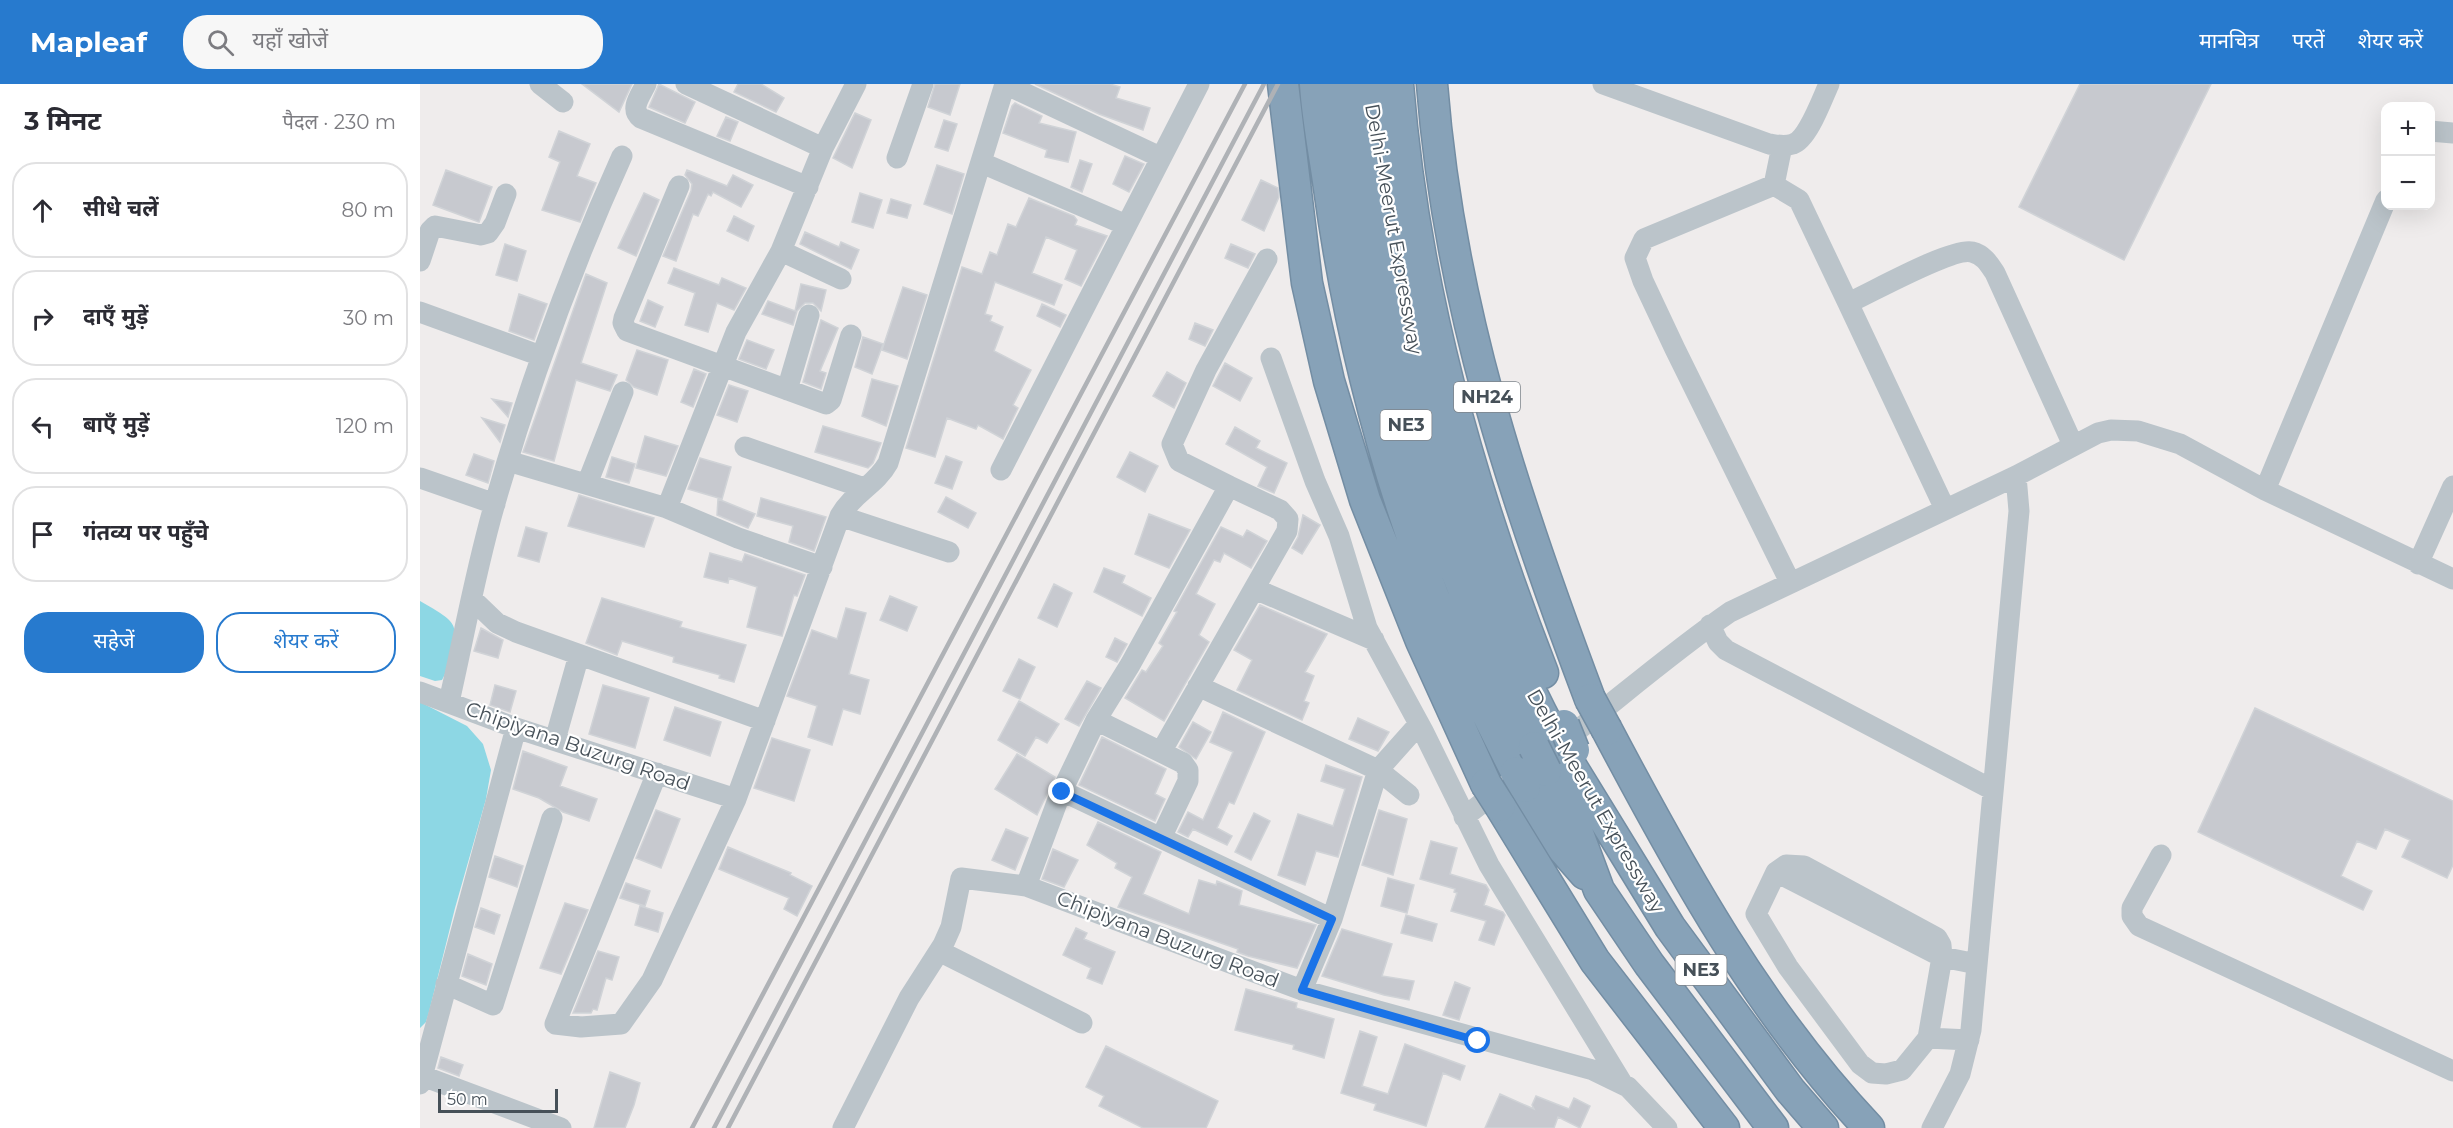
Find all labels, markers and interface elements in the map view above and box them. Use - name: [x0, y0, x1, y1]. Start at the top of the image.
- search box: [183, 15, 603, 69]
- text: Mapleaf: [30, 25, 147, 59]
- icon: search: [204, 26, 237, 59]
- text: यहाँ खोजें: [252, 27, 328, 54]
- text: मानचित्र: [2199, 28, 2259, 53]
- text: परतें: [2292, 28, 2325, 53]
- text: शेयर करें: [2358, 28, 2423, 53]
- street label: Delhi-Meerut Expressway: [1360, 102, 1428, 357]
- map controls: [2381, 102, 2435, 210]
- button: +: [2381, 102, 2435, 156]
- text: 3 मिनट: [24, 105, 101, 137]
- text: पैदल · 230 m: [283, 110, 396, 134]
- button: −: [2381, 156, 2435, 210]
- icon: ahead: [26, 194, 59, 227]
- text: सीधे चलें: [83, 195, 159, 222]
- text: 80 m: [342, 198, 394, 222]
- icon: right: [26, 302, 59, 335]
- text: दाएँ मुड़ें: [83, 303, 148, 330]
- text: 30 m: [343, 306, 394, 330]
- road number: NH24: [1454, 382, 1520, 412]
- icon: left: [26, 410, 59, 443]
- road number: NE3: [1380, 410, 1432, 440]
- text: बाएँ मुड़ें: [83, 411, 150, 438]
- text: 120 m: [336, 414, 394, 438]
- icon: arrive: [26, 518, 59, 551]
- text: गंतव्य पर पहुँचे: [83, 519, 209, 546]
- button: सहेजें: [24, 612, 204, 673]
- button: शेयर करें: [216, 612, 396, 673]
- street label: Delhi-Meerut Expressway: [1522, 685, 1670, 917]
- street label: Chipiyana Buzurg Road: [463, 696, 693, 796]
- route end: [1048, 778, 1074, 804]
- street label: Chipiyana Buzurg Road: [1054, 886, 1282, 992]
- road number: NE3: [1676, 955, 1726, 985]
- route start: [1464, 1027, 1490, 1053]
- scale bar: [438, 1086, 558, 1114]
- text: 50 m: [447, 1090, 488, 1109]

